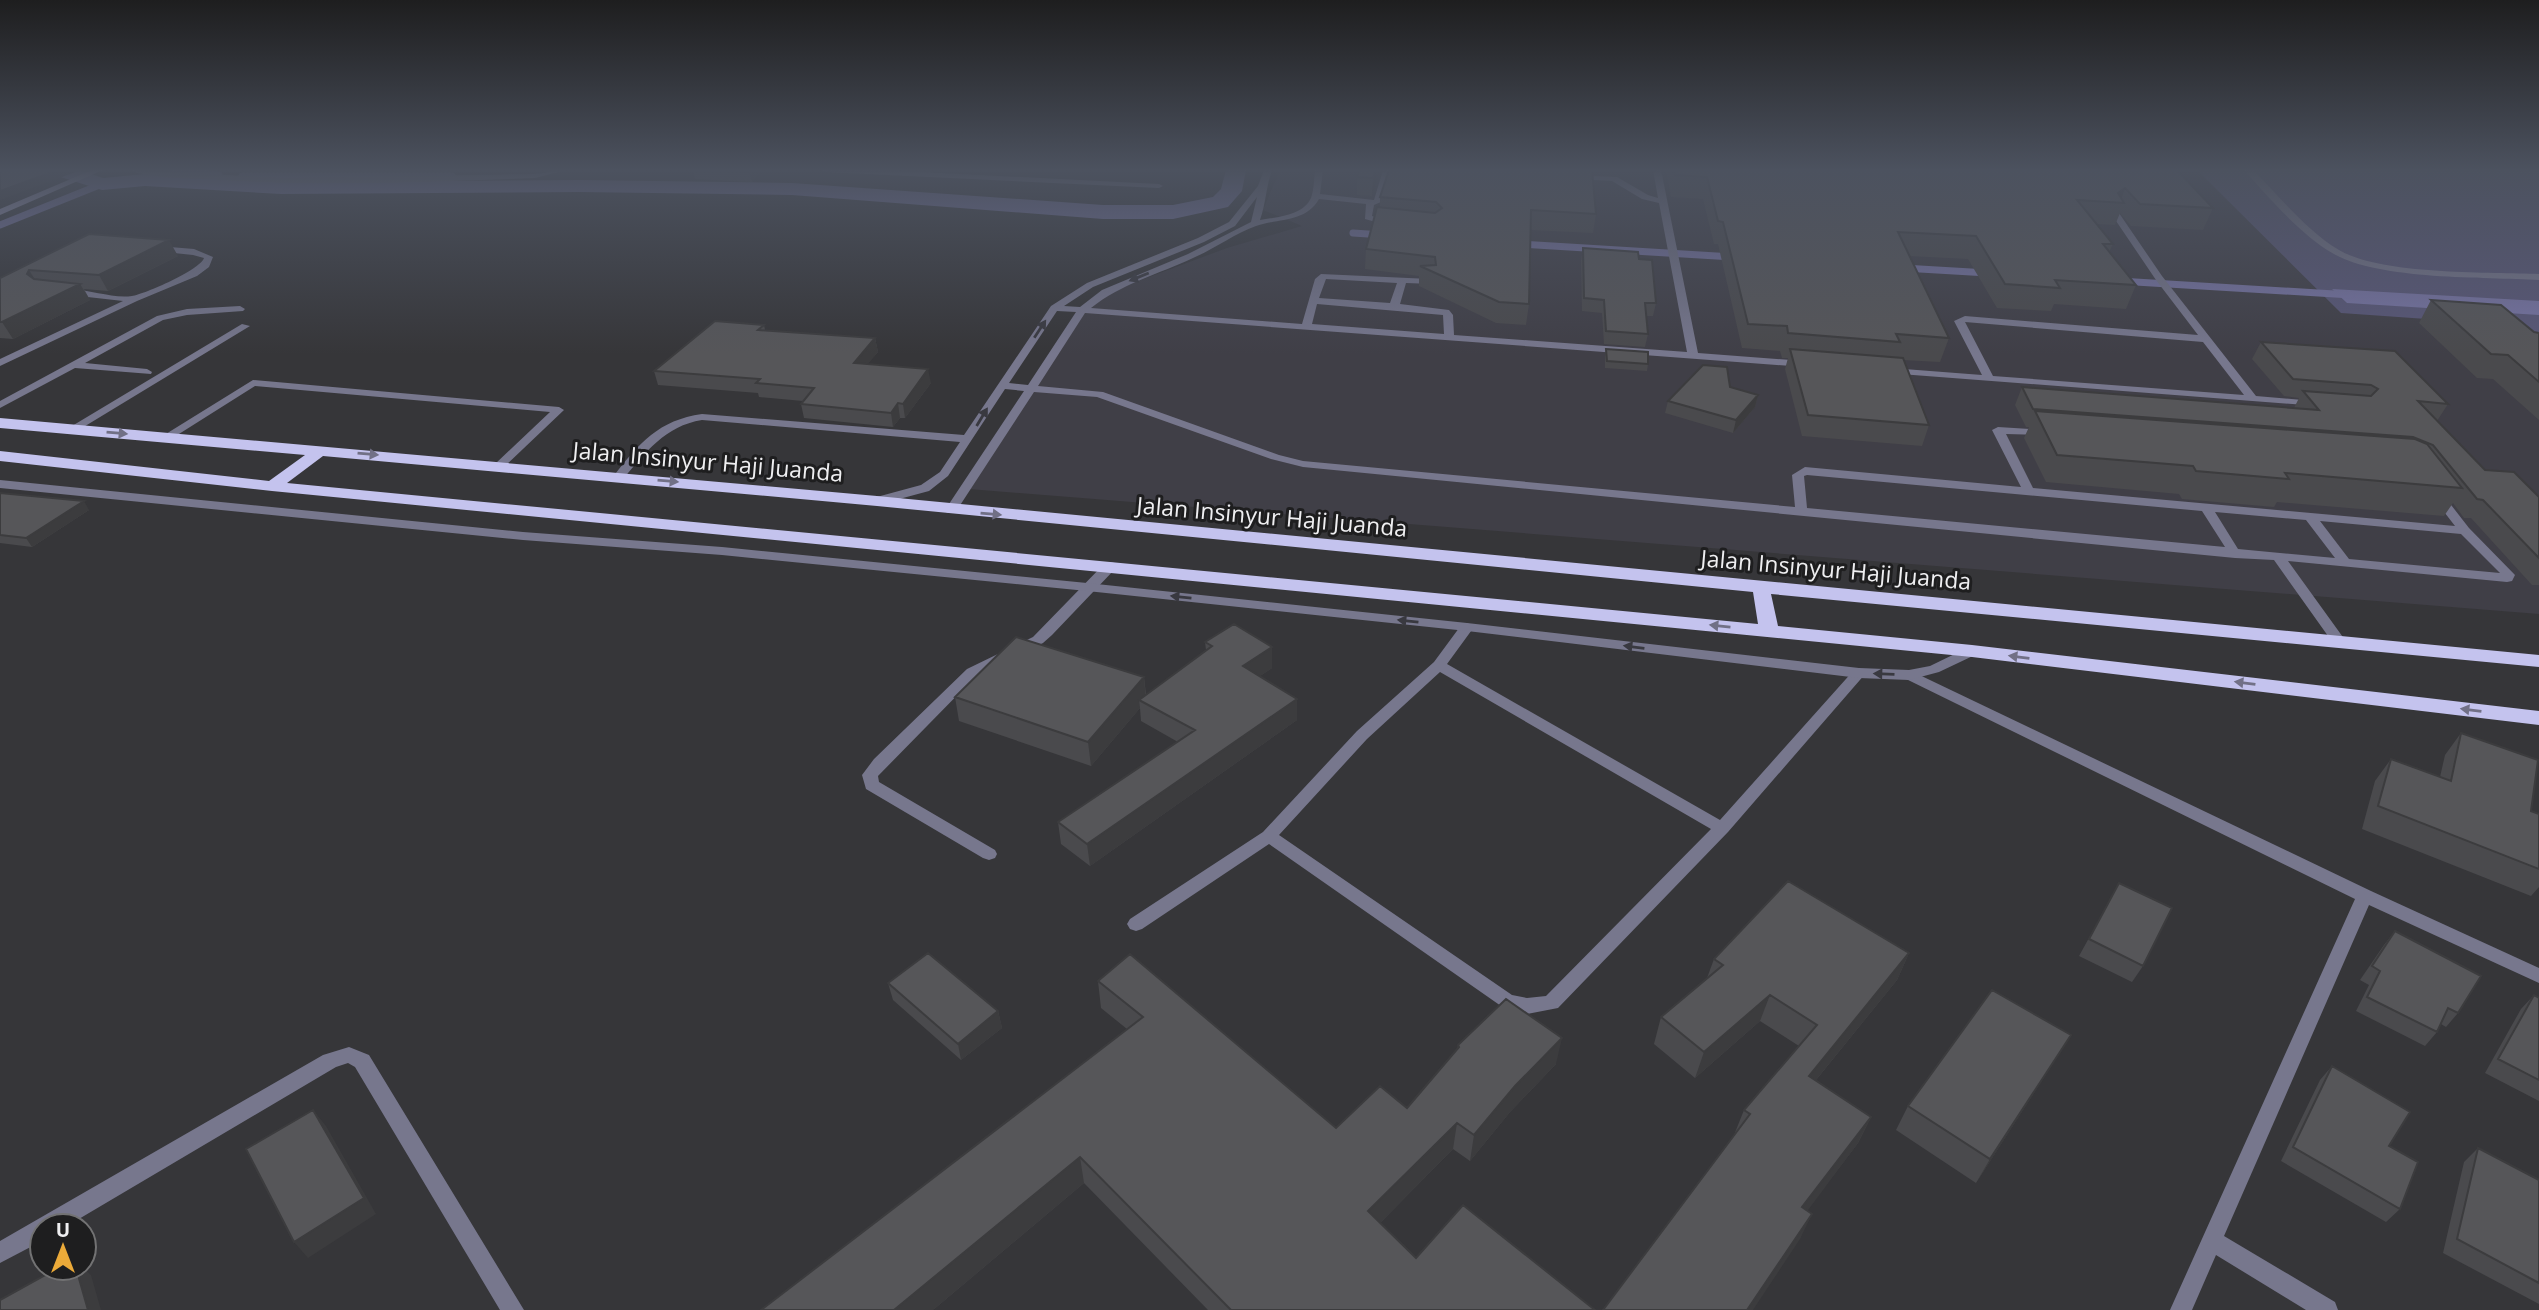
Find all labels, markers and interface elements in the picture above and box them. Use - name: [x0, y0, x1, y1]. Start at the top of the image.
- one-way arrow: [1129, 272, 1150, 283]
- one-way arrow: [1034, 319, 1047, 339]
- one-way arrow: [976, 407, 989, 427]
- one-way arrow: [106, 428, 128, 439]
- street label: Jalan Insinyur Haji Juanda: [569, 433, 845, 489]
- one-way arrow: [357, 449, 379, 460]
- one-way arrow: [657, 476, 679, 487]
- street label: Jalan Insinyur Haji Juanda: [1133, 488, 1409, 544]
- one-way arrow: [981, 509, 1003, 520]
- street label: Jalan Insinyur Haji Juanda: [1697, 541, 1973, 597]
- one-way arrow: [1170, 591, 1192, 602]
- one-way arrow: [1396, 615, 1418, 626]
- one-way arrow: [1709, 620, 1731, 631]
- one-way arrow: [1623, 641, 1645, 652]
- one-way arrow: [2008, 651, 2030, 662]
- one-way arrow: [1873, 668, 1895, 680]
- one-way arrow: [2234, 677, 2256, 688]
- one-way arrow: [2460, 704, 2482, 715]
- north arrow: [28, 1212, 98, 1282]
- text: U: [56, 1217, 70, 1243]

